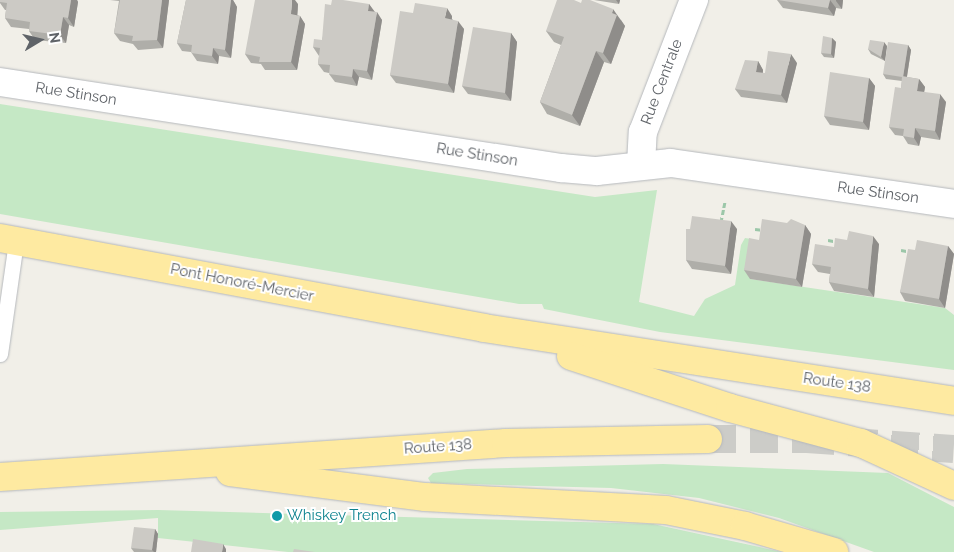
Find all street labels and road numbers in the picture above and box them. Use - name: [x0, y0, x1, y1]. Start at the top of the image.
- street label: Rue Centrale: [637, 37, 687, 127]
- street label: Rue Stinson: [34, 79, 118, 109]
- street label: Rue Stinson: [435, 140, 519, 170]
- street label: Rue Stinson: [836, 178, 920, 208]
- street label: Pont Honoré-Mercier: [169, 260, 315, 306]
- street label: Route 138: [802, 369, 872, 397]
- street label: Route 138: [403, 436, 473, 458]

